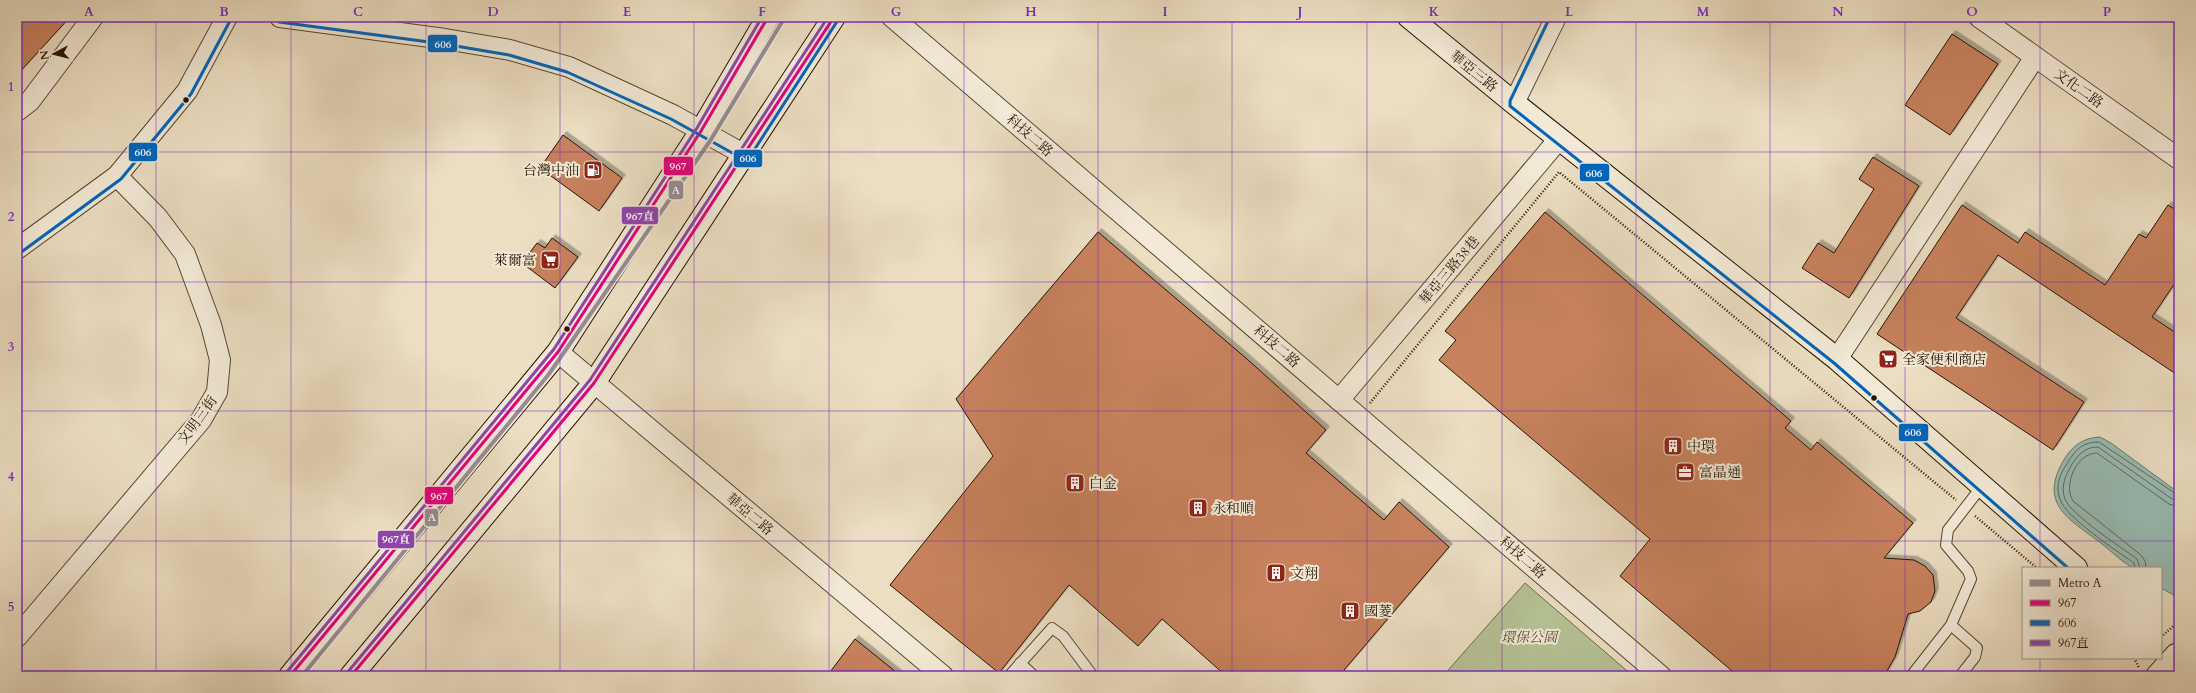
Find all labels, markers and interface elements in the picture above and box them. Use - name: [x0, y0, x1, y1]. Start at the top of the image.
- text: A: [84, 3, 94, 21]
- text: B: [219, 3, 229, 21]
- text: C: [353, 3, 363, 21]
- text: D: [487, 3, 499, 21]
- text: E: [623, 3, 631, 21]
- text: F: [758, 3, 766, 21]
- text: G: [891, 3, 902, 21]
- text: H: [1025, 3, 1037, 21]
- text: I: [1162, 3, 1168, 21]
- text: J: [1296, 3, 1303, 21]
- text: K: [1429, 3, 1440, 21]
- text: L: [1565, 3, 1574, 21]
- text: M: [1697, 3, 1710, 21]
- text: N: [1832, 3, 1844, 21]
- text: O: [1966, 3, 1978, 21]
- text: P: [2103, 3, 2111, 21]
- north arrow: [34, 34, 74, 74]
- line badge: 606: [427, 34, 458, 53]
- text: 606: [435, 37, 452, 52]
- street label: 華亞三路: [1446, 46, 1501, 96]
- text: N: [36, 49, 53, 61]
- street label: 文化二路: [2050, 65, 2107, 112]
- text: 1: [8, 78, 14, 96]
- unlabelled marker: [181, 95, 191, 105]
- street label: 科技二路: [1002, 110, 1057, 161]
- line badge: 606: [128, 142, 158, 162]
- text: 606: [135, 145, 152, 160]
- line badge: 606: [733, 149, 763, 168]
- text: 606: [740, 151, 757, 166]
- line badge: 967: [663, 156, 694, 176]
- fuel station icon: 台灣中油: [582, 159, 604, 181]
- text: 967: [670, 159, 687, 174]
- place label: 台灣中油: [523, 161, 579, 180]
- line badge: 606: [1579, 163, 1610, 182]
- text: 606: [1586, 166, 1603, 181]
- line badge: A: [668, 180, 684, 200]
- text: A: [672, 183, 681, 198]
- line badge: 967直: [621, 206, 659, 225]
- text: 2: [8, 208, 15, 226]
- text: 967直: [626, 209, 654, 224]
- street label: 華亞三路38巷: [1415, 232, 1484, 309]
- supermarket icon: 萊爾富: [539, 249, 561, 271]
- place label: 萊爾富: [494, 251, 536, 270]
- street label: 科技二路: [1249, 321, 1304, 372]
- unlabelled marker: [562, 324, 572, 334]
- text: 3: [8, 338, 15, 356]
- supermarket icon: 全家便利商店: [1877, 348, 1899, 370]
- place label: 全家便利商店: [1902, 350, 1986, 369]
- street label: 文明三街: [173, 392, 222, 449]
- unlabelled marker: [1869, 393, 1879, 403]
- line badge: 606: [1898, 423, 1929, 442]
- text: 606: [1905, 425, 1922, 440]
- building icon: 中環: [1662, 435, 1684, 457]
- place label: 中環: [1687, 437, 1715, 456]
- office icon: 富晶通: [1674, 461, 1696, 483]
- place label: 富晶通: [1699, 463, 1741, 482]
- text: 4: [8, 468, 15, 486]
- building icon: 白金: [1064, 472, 1086, 494]
- place label: 白金: [1089, 474, 1117, 493]
- line badge: 967: [424, 486, 454, 505]
- text: 967: [431, 489, 448, 504]
- street label: 華亞二路: [722, 489, 777, 540]
- building icon: 永和順: [1187, 497, 1209, 519]
- place label: 永和順: [1212, 499, 1254, 518]
- line badge: A: [424, 508, 439, 527]
- text: A: [428, 510, 437, 525]
- line badge: 967直: [377, 530, 415, 549]
- text: 967直: [382, 532, 410, 547]
- street label: 科技二路: [1495, 532, 1550, 583]
- building icon: 文翔: [1265, 562, 1287, 584]
- place label: 文翔: [1290, 564, 1318, 583]
- legend: [2022, 567, 2162, 659]
- text: Metro A: [2058, 575, 2102, 591]
- text: 967: [2058, 595, 2076, 611]
- text: 5: [8, 598, 14, 616]
- building icon: 國菱: [1339, 600, 1361, 622]
- place label: 國菱: [1364, 602, 1392, 621]
- text: 606: [2058, 615, 2076, 631]
- park label: 環保公園: [1501, 628, 1559, 647]
- text: 967直: [2058, 635, 2088, 651]

